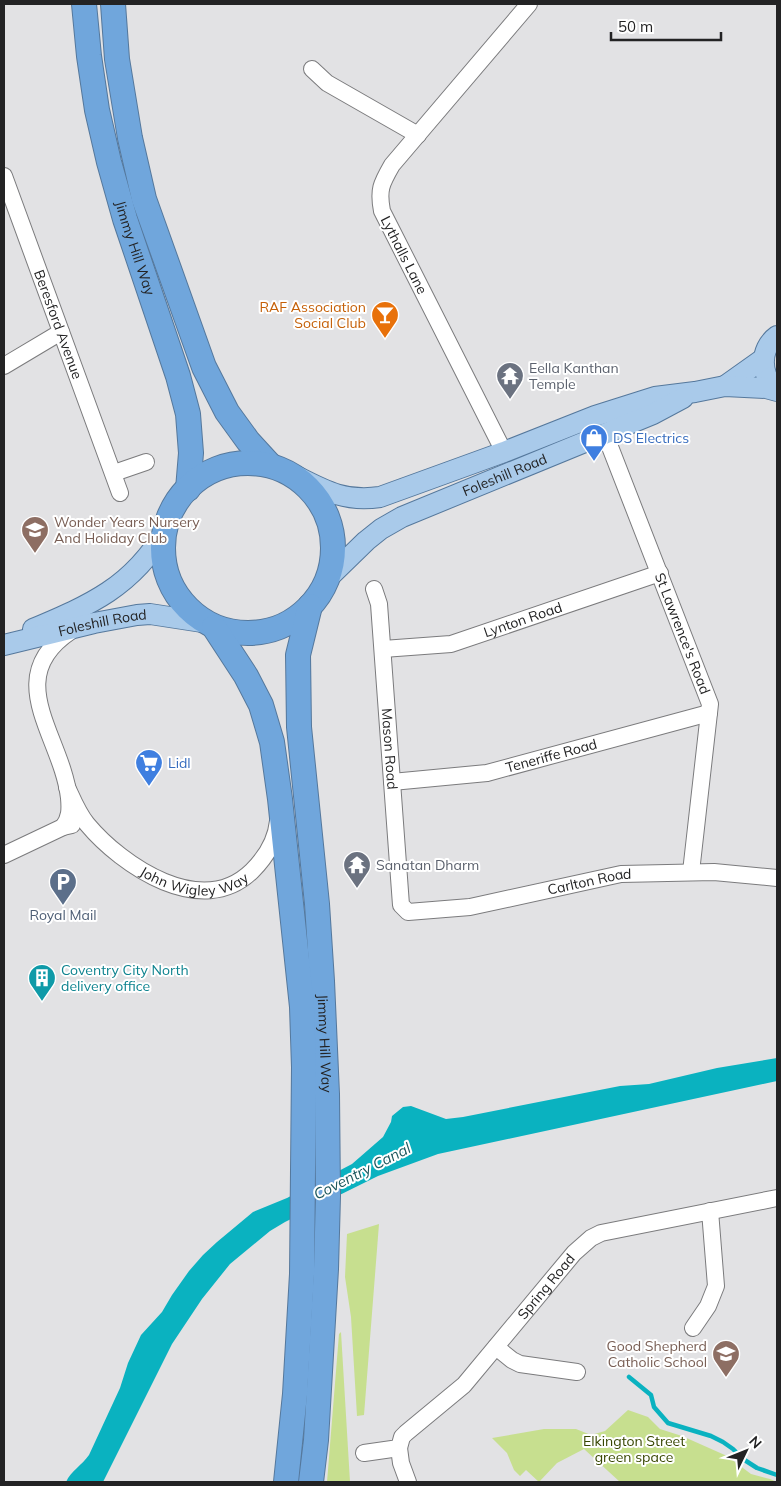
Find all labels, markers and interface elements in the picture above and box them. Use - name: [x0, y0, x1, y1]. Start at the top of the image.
- scale bar: [611, 10, 721, 42]
- text: 50 m: [618, 17, 653, 36]
- street label: Jimmy Hill Way: [111, 199, 159, 298]
- street label: Lythalls Lane: [377, 213, 431, 297]
- street label: Beresford Avenue: [30, 267, 87, 382]
- place label: RAF Association Social Club: [259, 298, 366, 332]
- bar icon: RAF Association Social Club: [370, 300, 400, 339]
- place label: Eella Kanthan Temple: [529, 359, 619, 393]
- temple icon: Eella Kanthan Temple: [495, 361, 525, 400]
- shop icon: DS Electrics: [579, 423, 609, 462]
- place label: DS Electrics: [613, 429, 689, 447]
- street label: Foleshill Road: [460, 449, 550, 500]
- place label: Wonder Years Nursery And Holiday Club: [54, 513, 200, 547]
- school or university icon: Wonder Years Nursery And Holiday Club: [20, 515, 50, 554]
- street label: St Lawrence's Road: [651, 570, 714, 697]
- street label: Lynton Road: [481, 598, 564, 641]
- street label: Foleshill Road: [56, 605, 147, 640]
- street label: Mason Road: [378, 707, 402, 790]
- street label: Teneriffe Road: [504, 735, 599, 777]
- supermarket icon: Lidl: [134, 748, 164, 787]
- place label: Lidl: [168, 754, 191, 772]
- temple icon: Sanatan Dharm: [342, 850, 372, 889]
- place label: Sanatan Dharm: [376, 856, 479, 874]
- street label: John Wigley Way: [138, 858, 250, 878]
- text: John Wigley Way: [137, 862, 252, 899]
- street label: Carlton Road: [546, 865, 632, 899]
- parking icon: Royal Mail: [48, 867, 78, 906]
- place label: Royal Mail: [29, 906, 97, 924]
- place label: Coventry City North delivery office: [61, 961, 189, 995]
- building icon: Coventry City North delivery office: [27, 963, 57, 1002]
- street label: Jimmy Hill Way: [314, 994, 336, 1094]
- water label: Coventry Canal: [310, 1138, 414, 1204]
- street label: Spring Road: [514, 1250, 579, 1323]
- place label: Good Shepherd Catholic School: [607, 1337, 707, 1371]
- school or university icon: Good Shepherd Catholic School: [711, 1339, 741, 1378]
- north arrow: [721, 1426, 771, 1476]
- park label: Elkington Street green space: [583, 1432, 685, 1466]
- text: N: [745, 1432, 766, 1452]

